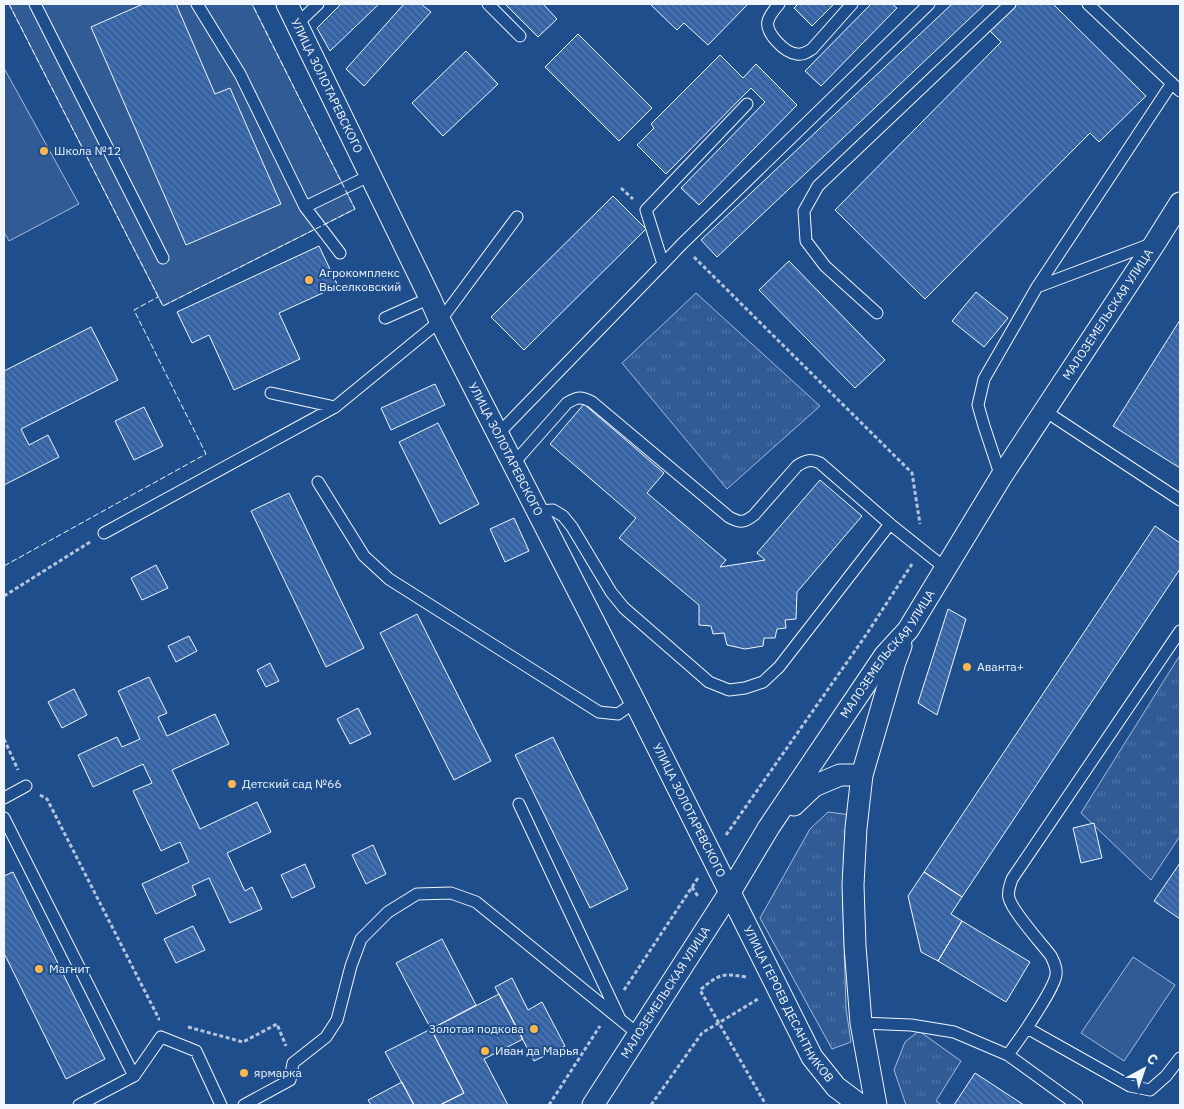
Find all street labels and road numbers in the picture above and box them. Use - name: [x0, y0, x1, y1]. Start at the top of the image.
- street label: УЛИЦА ЗОЛОТАРЕВСКОГО: [288, 16, 366, 155]
- street label: МАЛОЗЕМЕЛЬСКАЯ УЛИЦА: [1059, 246, 1156, 383]
- street label: УЛИЦА ЗОЛОТАРЕВСКОГО: [466, 380, 546, 518]
- street label: МАЛОЗЕМЕЛЬСКАЯ УЛИЦА: [837, 587, 938, 721]
- street label: УЛИЦА ЗОЛОТАРЕВСКОГО: [650, 740, 729, 880]
- street label: МАЛОЗЕМЕЛЬСКАЯ УЛИЦА: [617, 923, 713, 1061]
- street label: УЛИЦА ГЕРОЕВ ДЕСАНТНИКОВ: [741, 923, 837, 1085]

